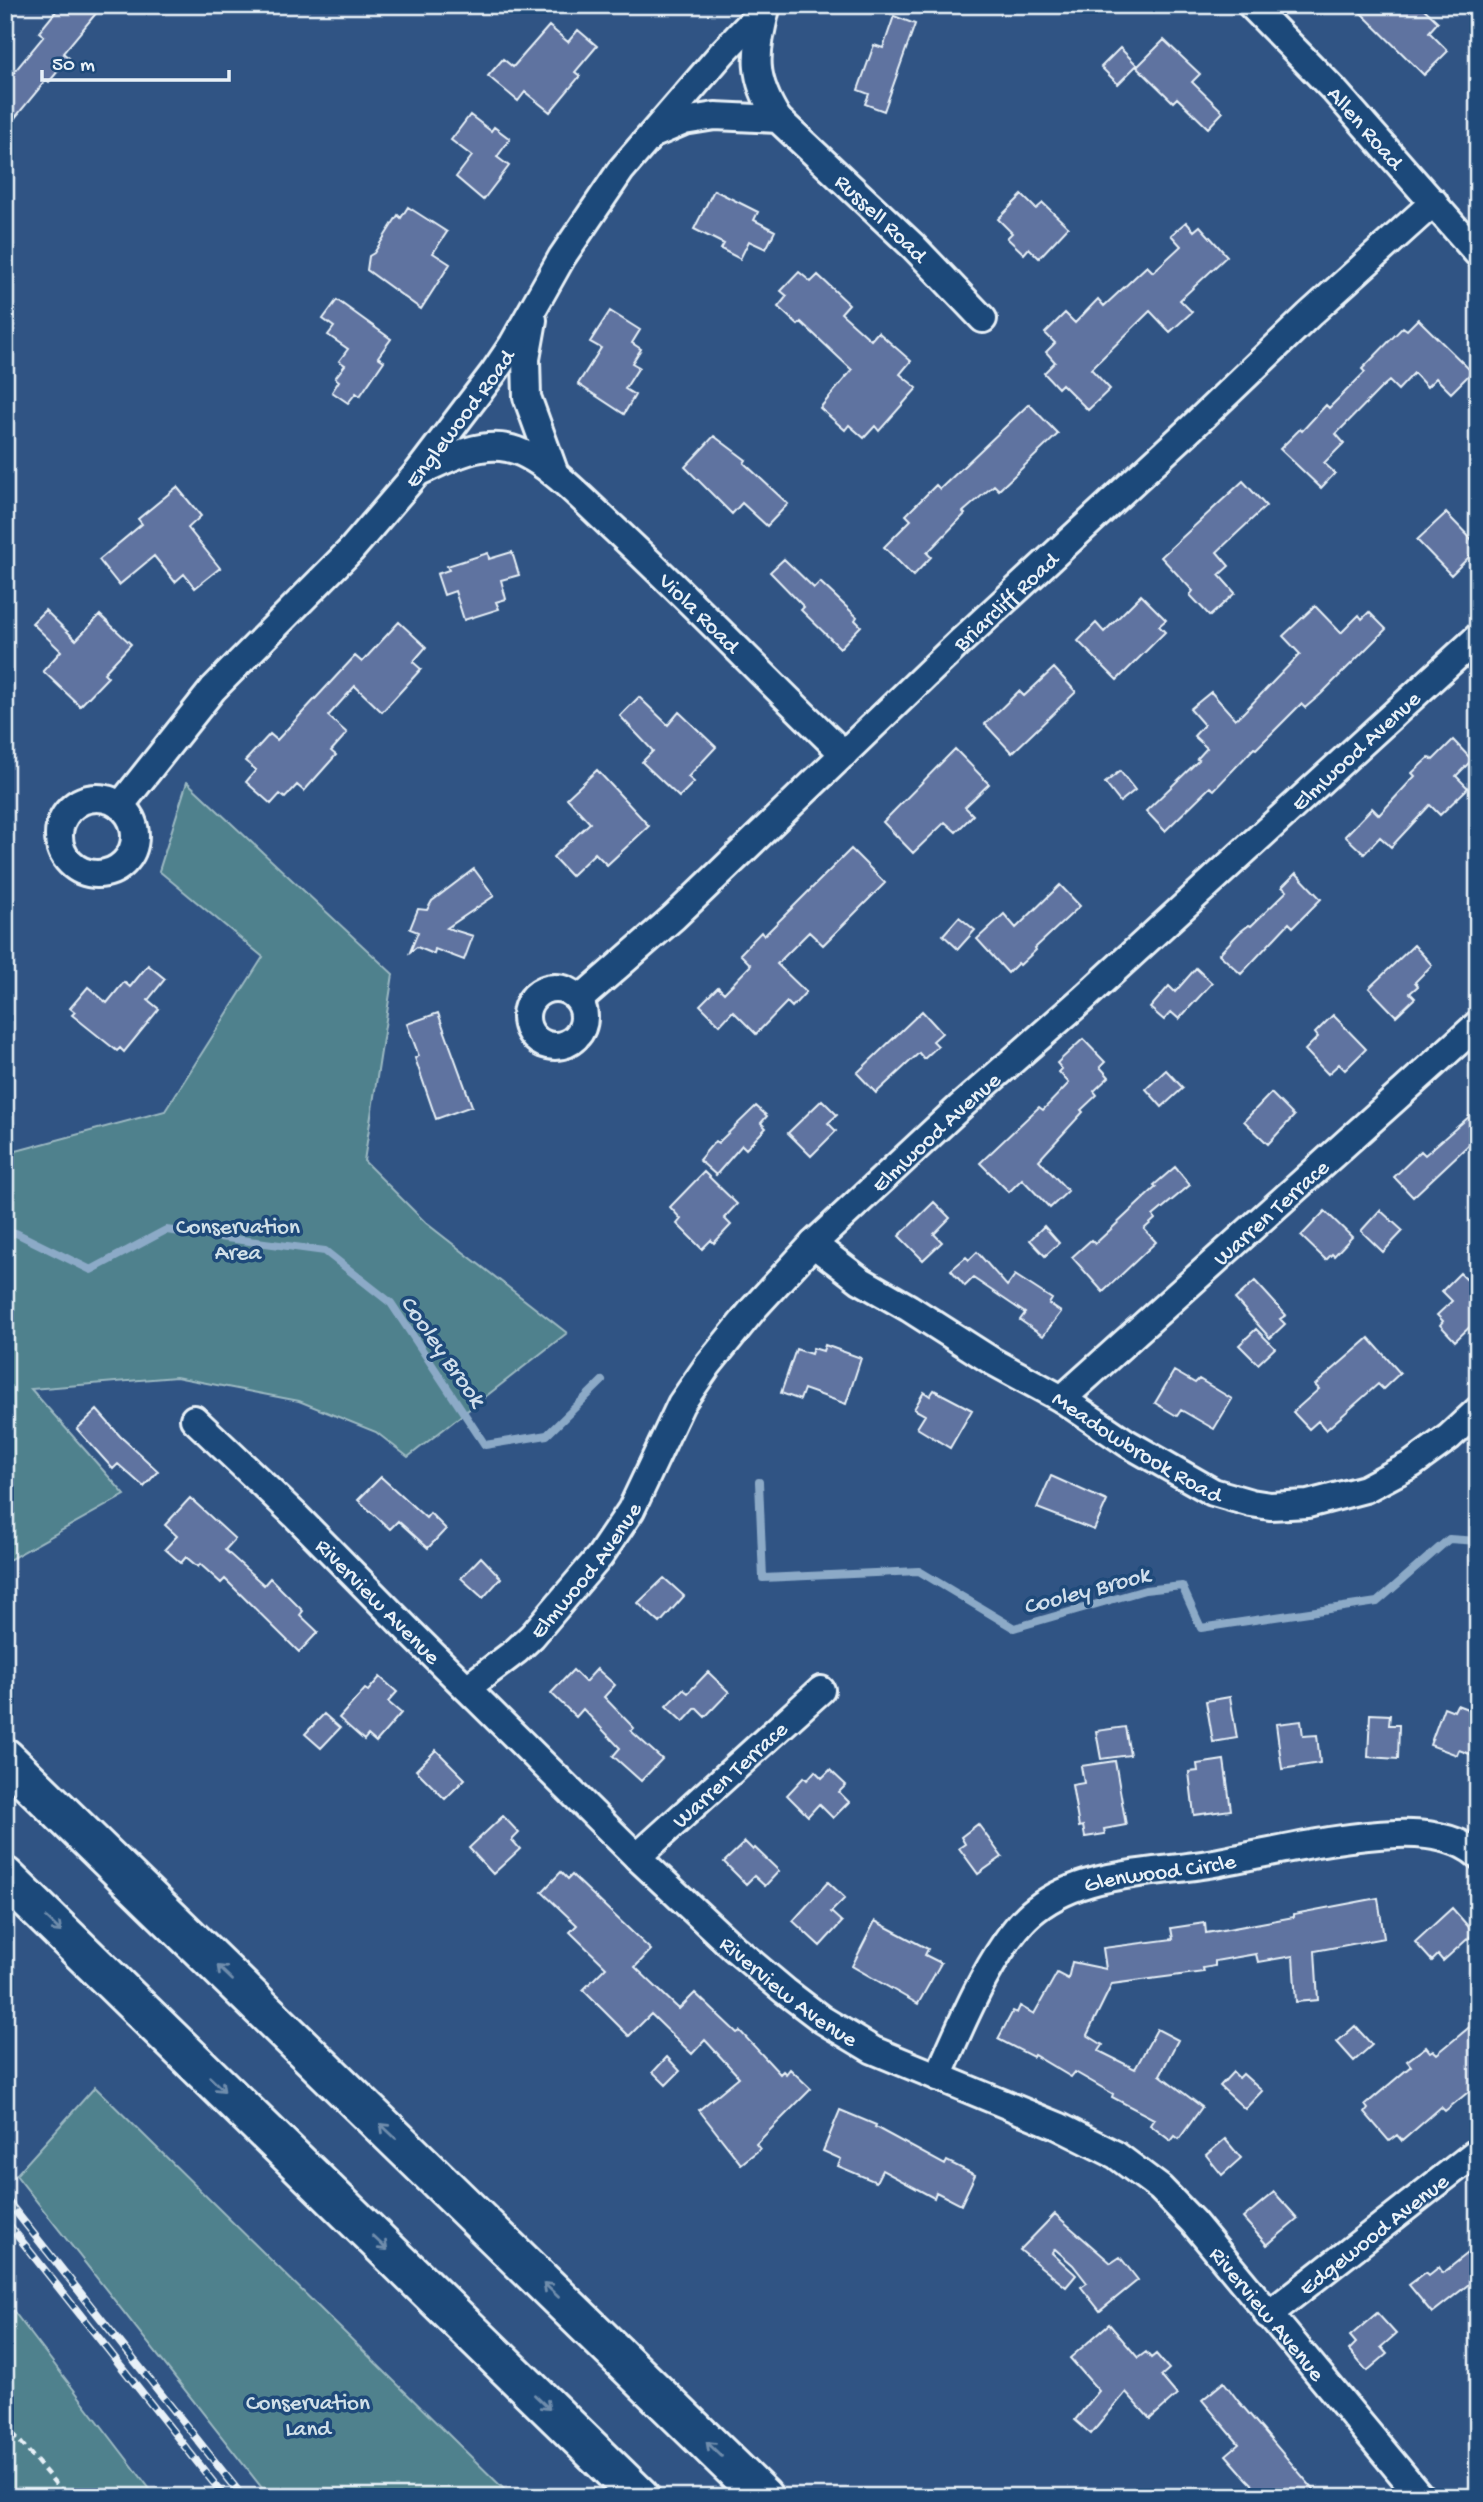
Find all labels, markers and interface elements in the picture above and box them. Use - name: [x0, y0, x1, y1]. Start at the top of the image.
- scale bar: [42, 38, 229, 82]
- text: 50 m: [52, 54, 95, 79]
- street label: Allen Road: [1320, 82, 1409, 178]
- street label: Russell Road: [828, 169, 933, 271]
- street label: Englewood Road: [400, 344, 523, 495]
- street label: Briarcliff Road: [948, 547, 1067, 659]
- street label: Viola Road: [651, 568, 745, 661]
- street label: Elmwood Avenue: [1287, 686, 1428, 818]
- street label: Elmwood Avenue: [867, 1067, 1008, 1200]
- street label: Warren Terrace: [1209, 1154, 1337, 1273]
- park label: Conservation Area: [176, 1215, 300, 1268]
- water label: Cooley Brook: [392, 1291, 491, 1415]
- street label: Meadowbrook Road: [1046, 1386, 1226, 1511]
- street label: Elmwood Avenue: [526, 1498, 650, 1646]
- street label: Riverview Avenue: [308, 1534, 446, 1672]
- water label: Cooley Brook: [1021, 1561, 1155, 1623]
- street label: Warren Terrace: [668, 1716, 795, 1835]
- street label: Glenwood Circle: [1081, 1849, 1239, 1901]
- one-way arrow: [45, 1916, 62, 1933]
- street label: Riverview Avenue: [713, 1932, 862, 2055]
- one-way arrow: [217, 1964, 234, 1981]
- one-way arrow: [208, 2075, 225, 2092]
- one-way arrow: [380, 2123, 397, 2140]
- street label: Edgewood Avenue: [1295, 2168, 1456, 2303]
- one-way arrow: [371, 2234, 388, 2251]
- street label: Riverview Avenue: [1202, 2242, 1330, 2389]
- one-way arrow: [543, 2282, 560, 2299]
- park label: Conservation Land: [246, 2391, 370, 2444]
- one-way arrow: [534, 2393, 551, 2410]
- one-way arrow: [706, 2441, 723, 2458]

